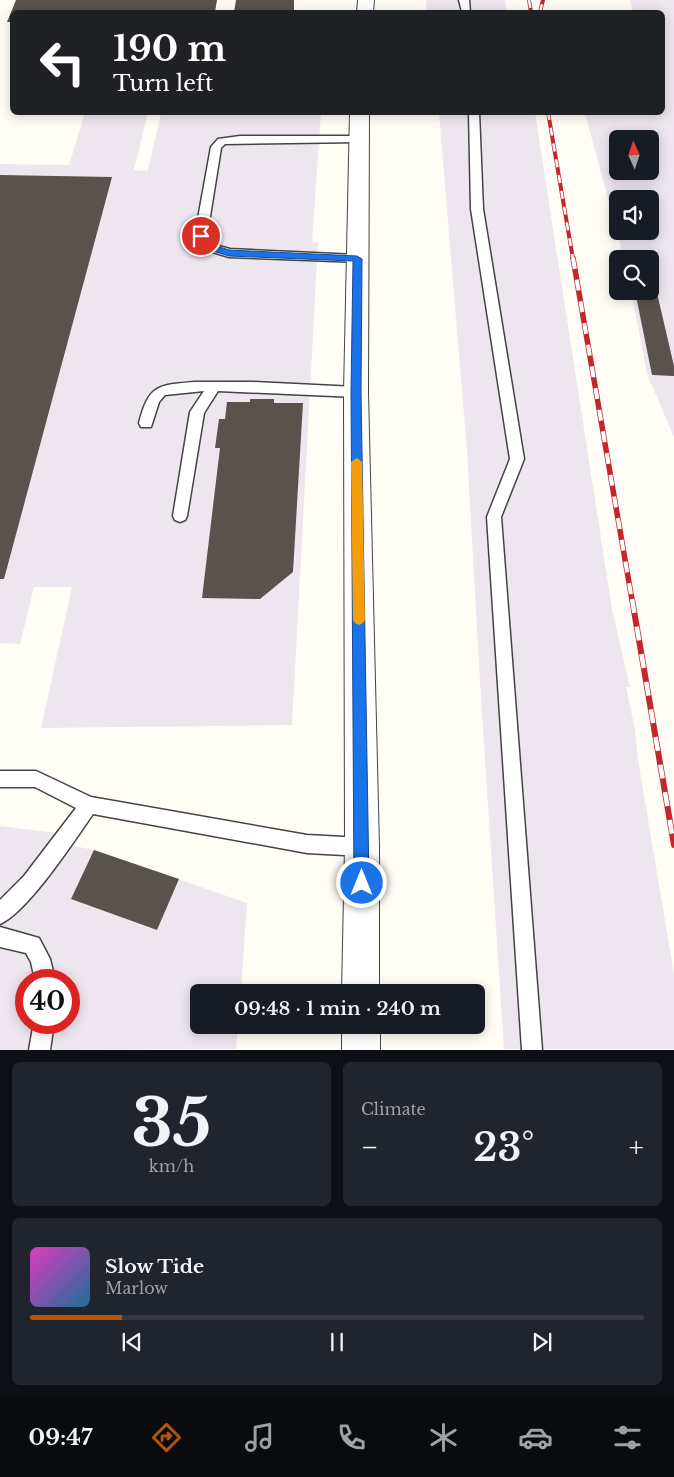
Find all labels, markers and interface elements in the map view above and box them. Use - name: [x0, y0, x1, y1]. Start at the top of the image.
- text: 190 m: [113, 27, 226, 70]
- icon: left: [30, 30, 95, 95]
- text: Turn left: [113, 70, 213, 97]
- north arrow: [609, 130, 659, 180]
- map controls: [609, 130, 659, 300]
- button: sound: [609, 190, 659, 240]
- pin: [180, 215, 222, 257]
- icon: arrive: [187, 222, 215, 250]
- button: search: [609, 250, 659, 300]
- position arrow: [335, 856, 387, 908]
- speed limit sign: 40: [15, 969, 80, 1034]
- text: 09:48 · 1 min · 240 m: [234, 997, 441, 1020]
- text: 35: [131, 1083, 212, 1164]
- text: Climate: [361, 1099, 426, 1119]
- text: 23°: [473, 1124, 534, 1171]
- text: −: [361, 1130, 379, 1165]
- text: +: [629, 1130, 644, 1165]
- text: km/h: [149, 1156, 194, 1176]
- text: Slow Tide: [105, 1255, 204, 1278]
- text: Marlow: [105, 1278, 168, 1298]
- icon: previous: [118, 1328, 146, 1356]
- icon: pause: [323, 1328, 351, 1356]
- icon: next: [528, 1328, 556, 1356]
- icon: directions: [149, 1420, 184, 1455]
- icon: music: [242, 1420, 277, 1455]
- icon: phone: [334, 1420, 369, 1455]
- icon: climate: [426, 1420, 461, 1455]
- icon: car: [518, 1420, 553, 1455]
- icon: filters: [610, 1420, 645, 1455]
- text: 09:47: [29, 1424, 92, 1451]

